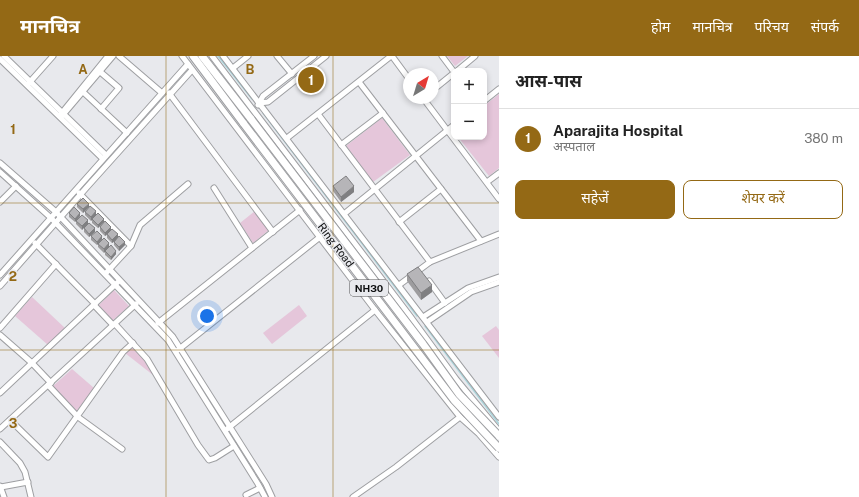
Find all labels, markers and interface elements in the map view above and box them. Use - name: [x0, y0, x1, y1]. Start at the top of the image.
- text: मानचित्र: [20, 15, 80, 37]
- text: होम: [651, 19, 670, 35]
- text: मानचित्र: [692, 19, 733, 35]
- text: परिचय: [755, 19, 789, 35]
- text: संपर्क: [811, 19, 839, 35]
- text: A: [78, 62, 88, 77]
- text: B: [246, 62, 255, 77]
- pin: 1: [298, 65, 324, 95]
- north arrow: [403, 68, 439, 104]
- map controls: [451, 68, 487, 140]
- button: +: [451, 68, 487, 104]
- text: आस-पास: [515, 71, 582, 91]
- button: −: [451, 104, 487, 140]
- text: 1: [10, 122, 16, 137]
- text: Aparajita Hospital: [553, 122, 683, 139]
- text: 1: [525, 131, 531, 146]
- text: 380 m: [804, 131, 843, 146]
- text: अस्पताल: [553, 139, 595, 154]
- button: सहेजें: [515, 180, 675, 219]
- button: शेयर करें: [683, 180, 843, 219]
- street label: Ring Road: [316, 221, 356, 269]
- text: 2: [9, 269, 17, 284]
- road number: NH30: [350, 280, 388, 296]
- your location: [197, 306, 217, 326]
- text: 3: [9, 416, 18, 431]

